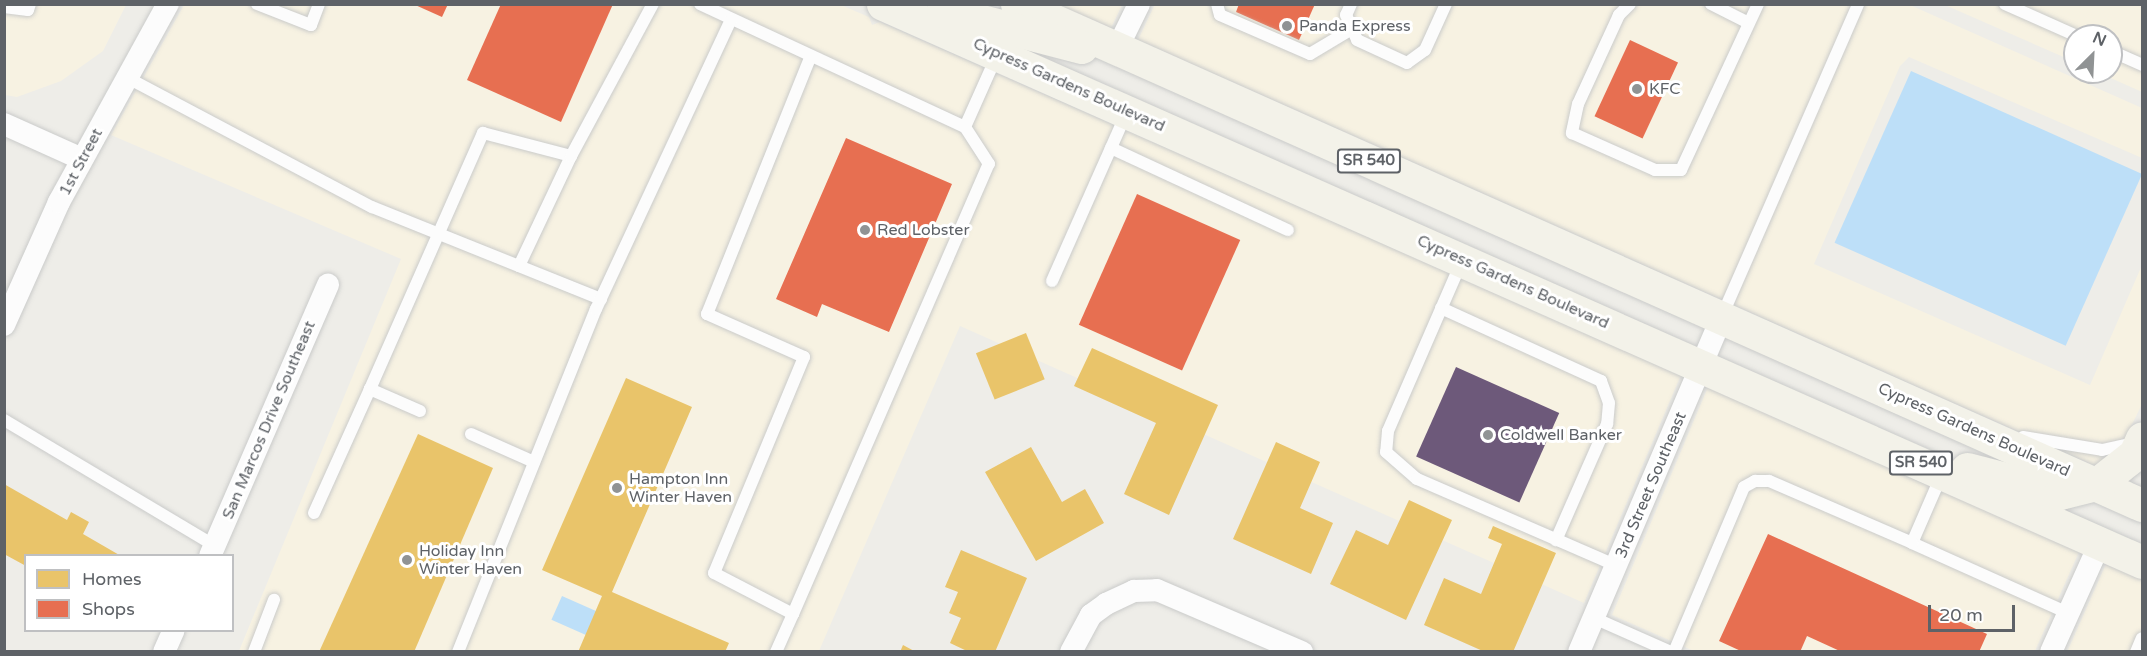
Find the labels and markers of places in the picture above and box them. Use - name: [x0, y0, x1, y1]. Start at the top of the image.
- place label: Panda Express: [1299, 16, 1411, 36]
- marker: Panda Express: [1280, 19, 1294, 33]
- place label: KFC: [1649, 79, 1680, 99]
- marker: KFC: [1630, 82, 1644, 96]
- place label: Red Lobster: [877, 220, 970, 240]
- marker: Red Lobster: [858, 223, 872, 237]
- place label: Coldwell Banker: [1500, 425, 1622, 445]
- marker: Coldwell Banker: [1481, 428, 1495, 442]
- place label: Hampton Inn Winter Haven: [629, 469, 732, 507]
- marker: Hampton Inn Winter Haven: [610, 481, 624, 495]
- place label: Holiday Inn Winter Haven: [419, 541, 522, 579]
- marker: Holiday Inn Winter Haven: [400, 553, 414, 567]

